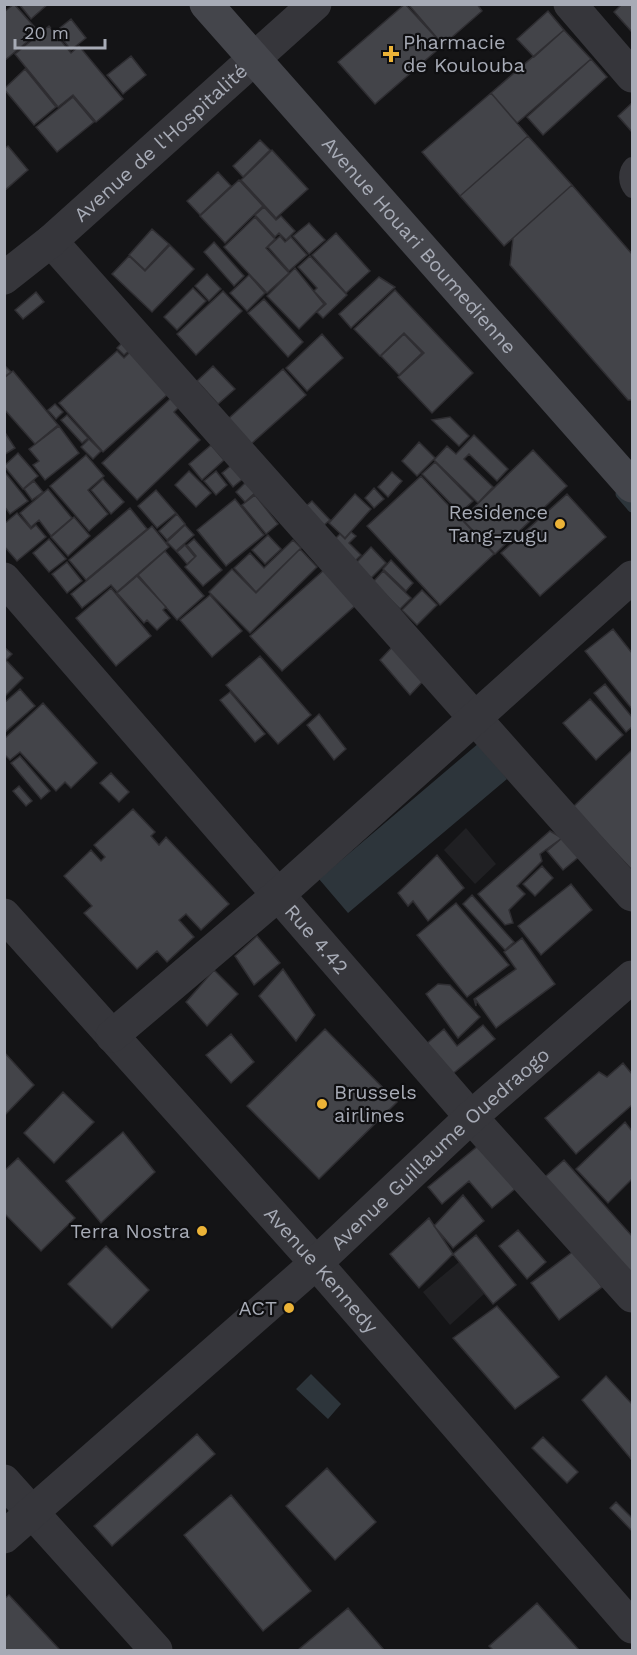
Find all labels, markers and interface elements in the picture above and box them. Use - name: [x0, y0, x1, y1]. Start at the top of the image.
- scale bar: [15, 12, 105, 50]
- text: 20 m: [24, 22, 69, 43]
- place label: Pharmacie de Koulouba: [403, 30, 525, 77]
- marker: Pharmacie de Koulouba: [384, 47, 398, 61]
- street label: Avenue de l'Hospitalité: [69, 59, 252, 227]
- street label: Avenue Houari Boumedienne: [317, 132, 522, 359]
- place label: Residence Tang-zugu: [448, 500, 548, 547]
- marker: Residence Tang-zugu: [553, 517, 567, 531]
- street label: Rue 4.42: [280, 899, 354, 979]
- street label: Avenue Guillaume Ouedraogo: [326, 1042, 554, 1255]
- place label: Brussels airlines: [334, 1080, 417, 1127]
- marker: Brussels airlines: [315, 1097, 329, 1111]
- street label: Avenue Kennedy: [259, 1202, 384, 1339]
- place label: Terra Nostra: [70, 1219, 190, 1243]
- marker: Terra Nostra: [195, 1224, 209, 1238]
- place label: ACT: [238, 1296, 277, 1320]
- marker: ACT: [282, 1301, 296, 1315]

